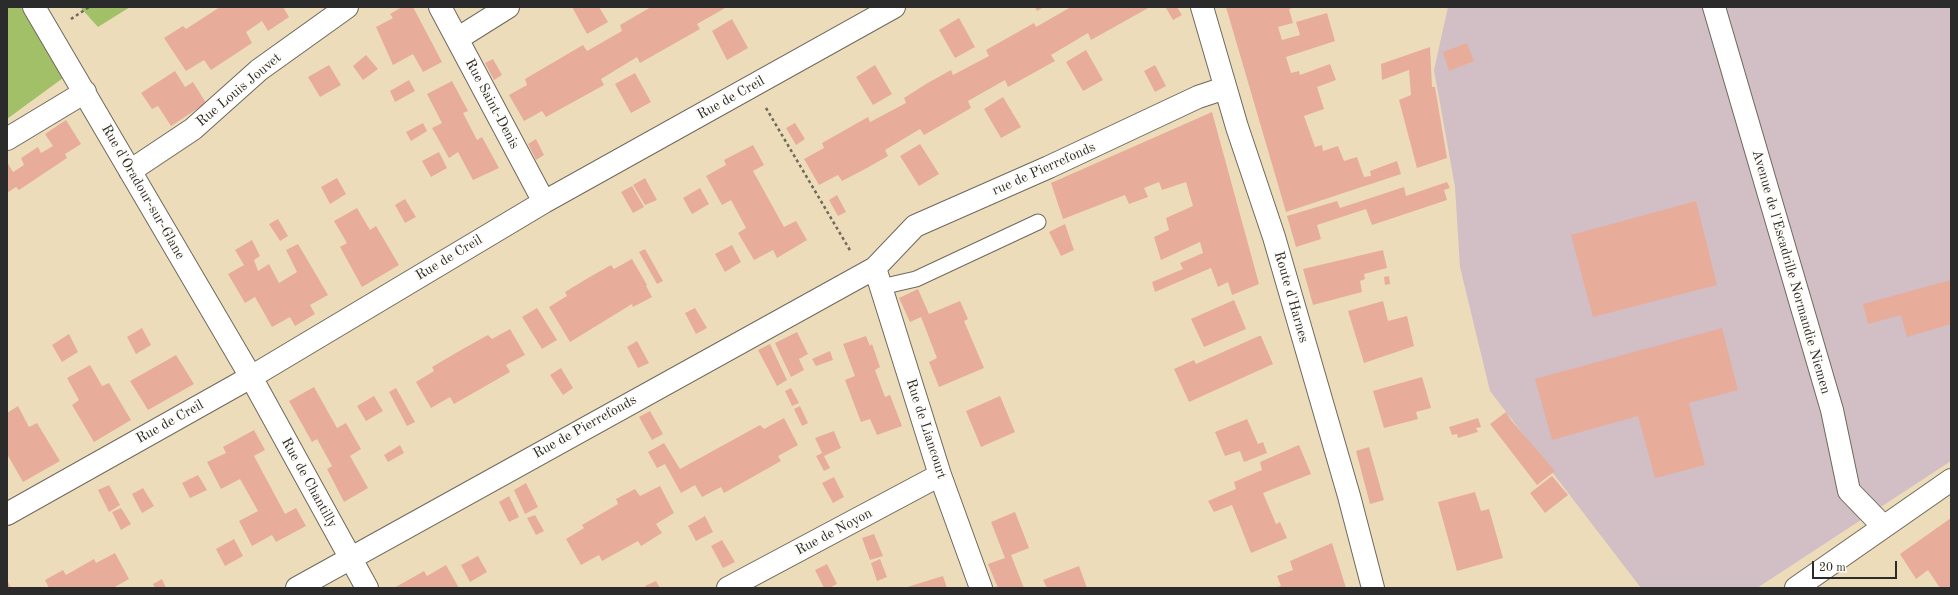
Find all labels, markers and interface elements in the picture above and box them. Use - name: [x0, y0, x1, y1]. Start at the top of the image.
- street label: Rue Louis Jouvet: [193, 50, 285, 130]
- street label: Rue Saint-Denis: [461, 56, 523, 152]
- street label: Rue de Creil: [694, 73, 768, 123]
- street label: Rue d'Oradour-sur-Glane: [98, 122, 188, 262]
- street label: rue de Pierrefonds: [990, 139, 1098, 199]
- street label: Avenue de l'Escadrille Normandie Niemen: [1748, 148, 1834, 396]
- street label: Rue de Creil: [413, 232, 485, 284]
- street label: Route d'Harnes: [1270, 249, 1312, 345]
- street label: Rue de Liancourt: [902, 377, 950, 481]
- street label: Rue de Pierrefonds: [530, 392, 640, 462]
- street label: Rue de Creil: [133, 397, 207, 447]
- street label: Rue de Chantilly: [277, 435, 341, 531]
- street label: Rue de Noyon: [793, 505, 875, 559]
- scale bar: [1814, 553, 1899, 579]
- text: 20 m: [1819, 562, 1846, 574]

